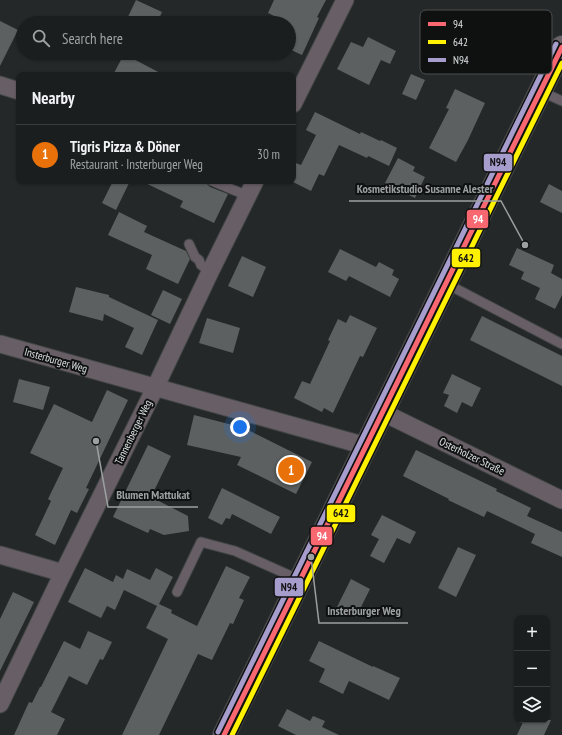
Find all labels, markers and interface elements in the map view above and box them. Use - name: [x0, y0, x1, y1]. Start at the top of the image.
- legend: [420, 10, 552, 74]
- search box: [16, 16, 296, 60]
- text: 94: [453, 17, 463, 31]
- icon: search: [30, 27, 52, 49]
- text: Search here: [62, 29, 123, 48]
- text: 642: [453, 35, 468, 49]
- text: N94: [453, 53, 469, 67]
- text: Nearby: [32, 87, 75, 109]
- text: Tigris Pizza & Döner: [70, 137, 180, 156]
- text: 1: [42, 146, 48, 163]
- text: 30 m: [257, 146, 280, 163]
- line badge: N94: [483, 153, 513, 172]
- text: N94: [490, 155, 507, 169]
- text: Restaurant · Insterburger Weg: [70, 156, 203, 173]
- callout: Kosmetikstudio Susanne Alester: [349, 177, 501, 201]
- text: Kosmetikstudio Susanne Alester: [357, 181, 494, 196]
- line badge: 94: [466, 209, 489, 229]
- text: 94: [473, 212, 484, 226]
- line badge: 642: [451, 248, 481, 268]
- text: 642: [458, 251, 474, 265]
- street label: Insterburger Weg: [23, 344, 89, 376]
- street label: Tannenberger Weg: [111, 397, 155, 467]
- your location: [230, 417, 250, 437]
- street label: Osterholzer Straße: [437, 434, 507, 478]
- pin: 1: [278, 455, 304, 485]
- callout: Blumen Mattukat: [108, 483, 198, 507]
- text: Blumen Mattukat: [116, 487, 190, 502]
- line badge: 642: [326, 504, 356, 523]
- text: 642: [333, 506, 349, 520]
- line badge: 94: [310, 526, 333, 546]
- text: 94: [317, 529, 328, 543]
- line badge: N94: [274, 577, 304, 597]
- text: N94: [281, 580, 298, 594]
- callout: Insterburger Weg: [319, 599, 408, 623]
- text: Insterburger Weg: [327, 603, 401, 618]
- map controls: [514, 615, 550, 723]
- button: +: [514, 615, 550, 651]
- button: −: [514, 651, 550, 687]
- button: layers: [514, 687, 550, 723]

